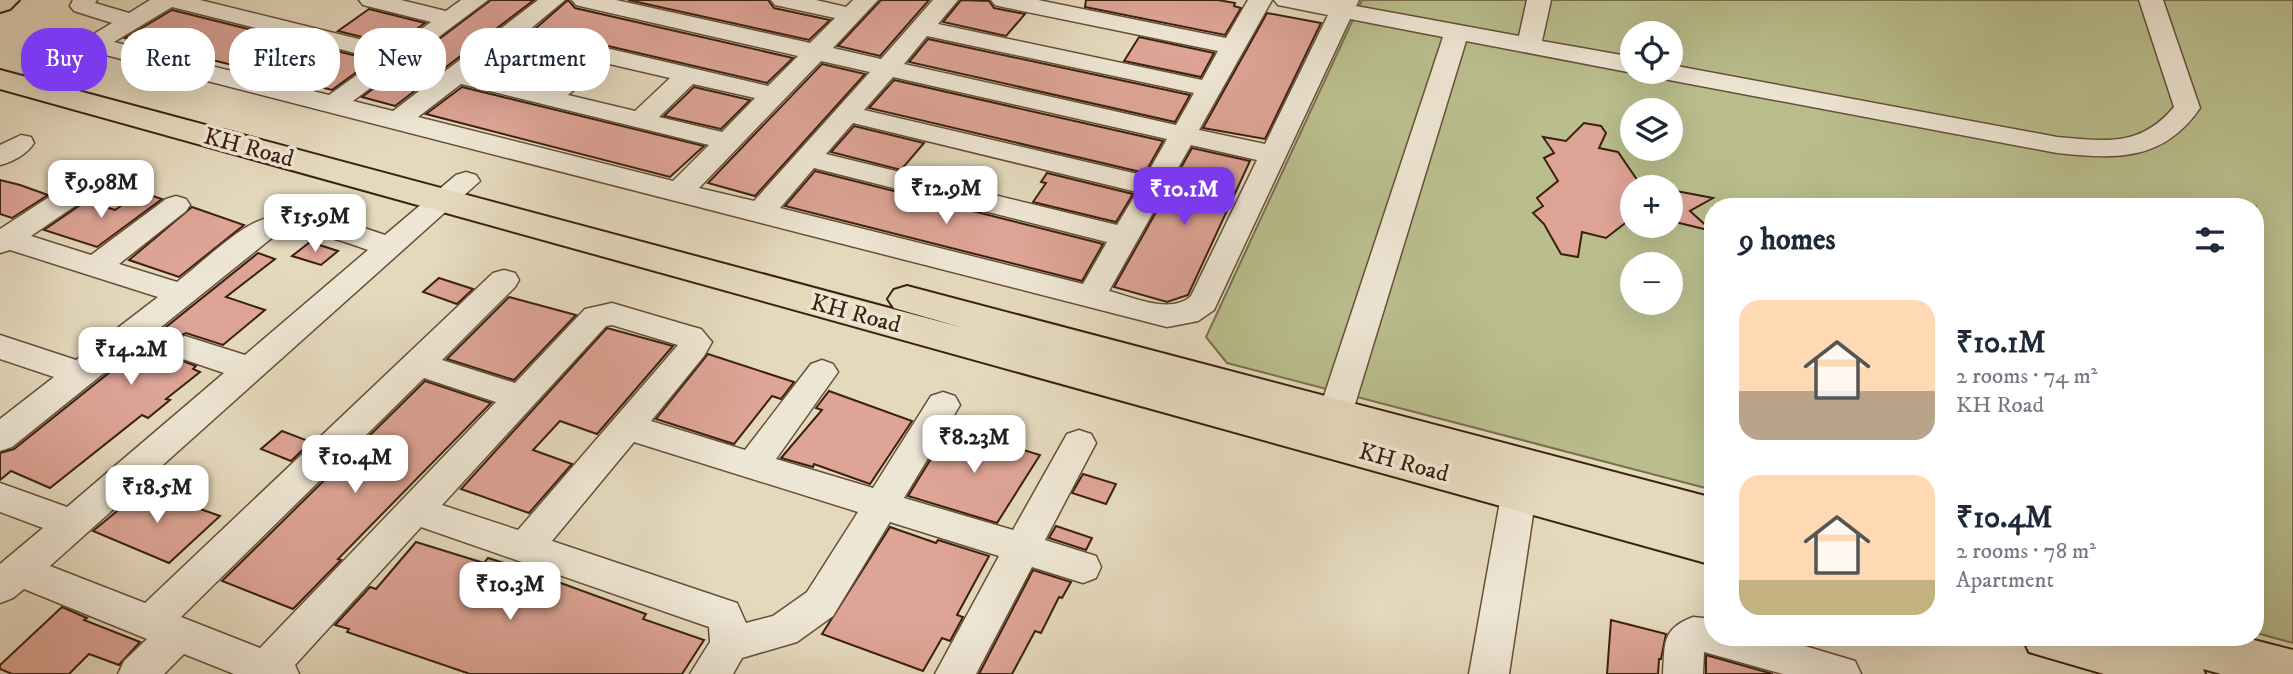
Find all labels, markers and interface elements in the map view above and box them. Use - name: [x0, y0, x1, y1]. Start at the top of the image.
- map controls: [1620, 21, 1683, 315]
- button: locate: [1620, 21, 1683, 84]
- chip: Buy: [21, 28, 107, 91]
- chip: Rent: [121, 28, 215, 91]
- chip: Filters: [229, 28, 340, 91]
- chip: New: [354, 28, 446, 91]
- chip: Apartment: [460, 28, 610, 91]
- button: layers: [1620, 98, 1683, 161]
- street label: KH Road: [200, 122, 297, 174]
- pin: ₹9.98M: [44, 160, 158, 220]
- pin: ₹12.9M: [889, 166, 1003, 226]
- text: ₹9.98M: [64, 168, 138, 197]
- pin: ₹10.1M: [1127, 168, 1241, 227]
- text: ₹12.9M: [910, 174, 982, 203]
- text: ₹10.1M: [1150, 175, 1218, 204]
- button: +: [1620, 175, 1683, 238]
- pin: ₹15.9M: [258, 194, 372, 254]
- text: ₹15.9M: [280, 202, 350, 231]
- icon: filters: [2191, 221, 2229, 259]
- text: 9 homes: [1739, 222, 1836, 259]
- button: −: [1620, 252, 1683, 315]
- street label: KH Road: [807, 288, 904, 340]
- text: ₹10.1M: [1956, 325, 2046, 362]
- pin: ₹14.2M: [74, 328, 188, 387]
- icon: home: [1795, 328, 1879, 412]
- text: ₹14.2M: [94, 335, 168, 364]
- text: 2 rooms · 74 m²: [1956, 362, 2097, 391]
- text: KH Road: [1956, 391, 2044, 420]
- pin: ₹8.23M: [917, 416, 1031, 475]
- text: ₹8.23M: [938, 423, 1010, 452]
- pin: ₹10.4M: [298, 435, 412, 495]
- street label: KH Road: [1355, 437, 1452, 489]
- text: ₹10.4M: [318, 443, 392, 472]
- pin: ₹18.5M: [100, 466, 214, 525]
- text: ₹18.5M: [122, 473, 192, 502]
- text: ₹10.4M: [1956, 500, 2052, 537]
- icon: home: [1795, 503, 1879, 587]
- text: 2 rooms · 78 m²: [1956, 537, 2096, 566]
- pin: ₹10.3M: [453, 562, 567, 622]
- text: Apartment: [1956, 566, 2054, 595]
- text: ₹10.3M: [476, 570, 544, 599]

